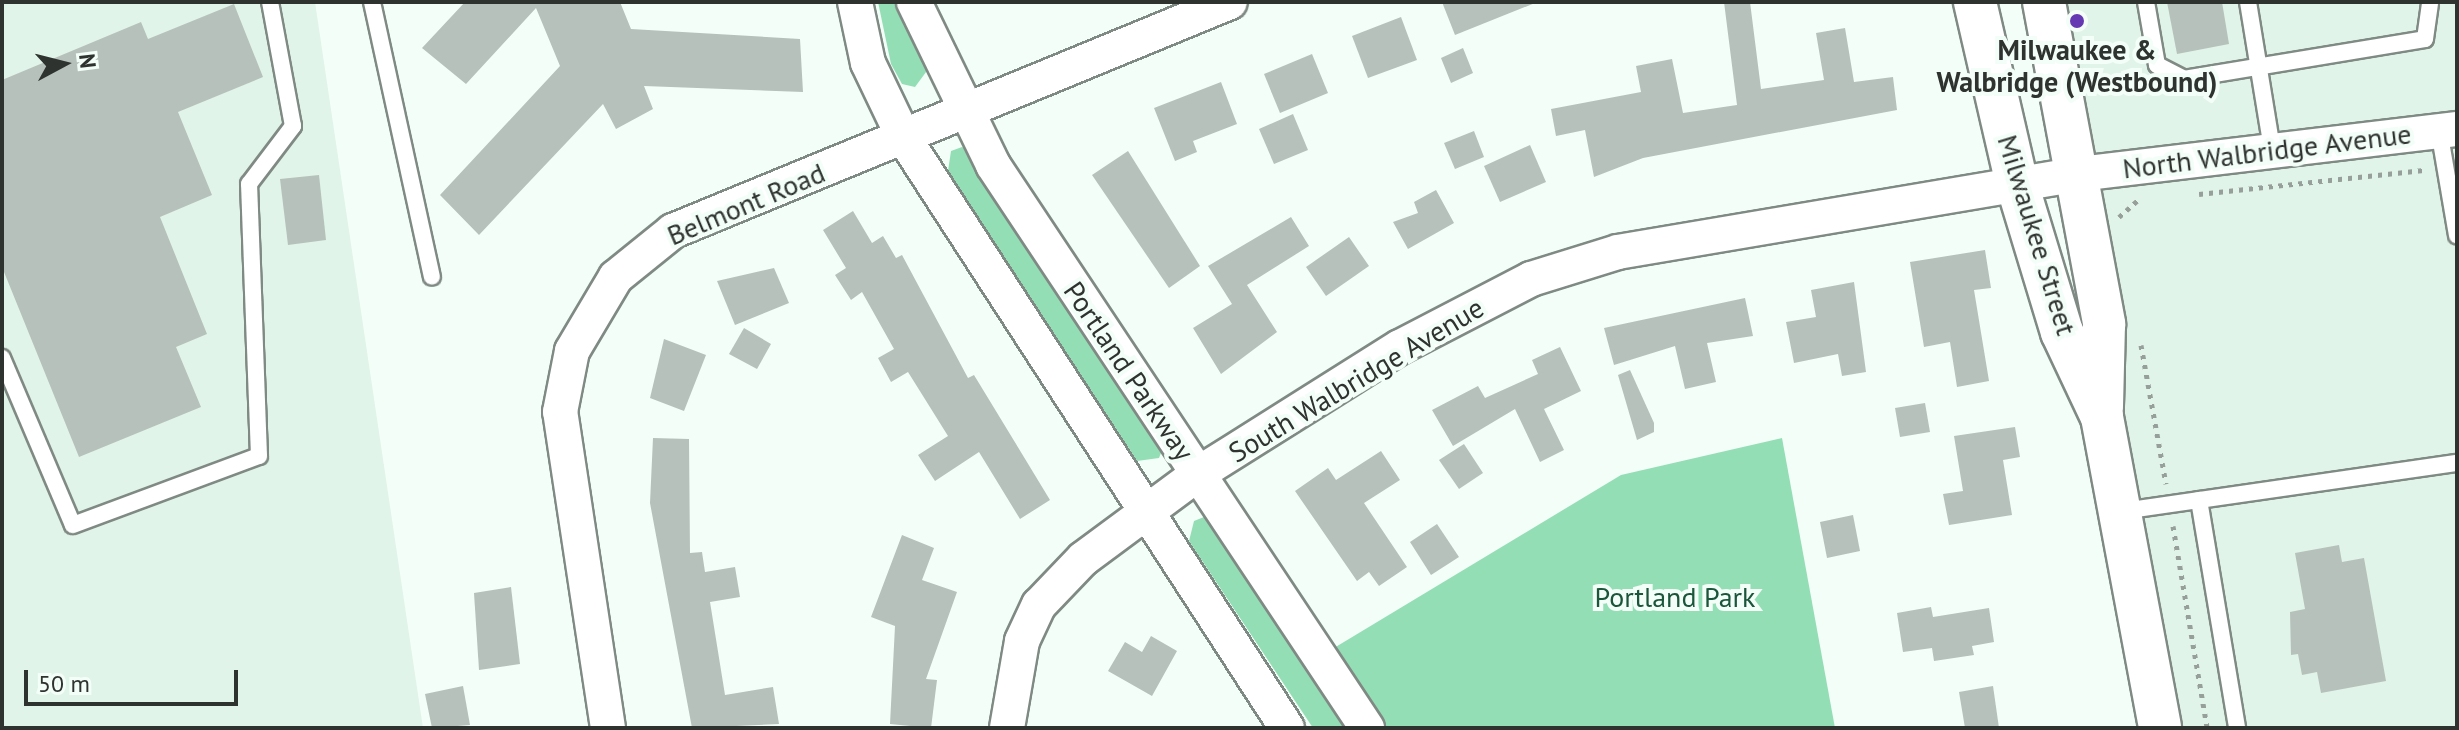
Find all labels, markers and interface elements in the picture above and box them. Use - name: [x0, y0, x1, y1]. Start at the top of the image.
- marker: Milwaukee & Walbridge (Westbound): [2068, 12, 2086, 30]
- north arrow: [24, 24, 104, 104]
- place label: Milwaukee & Walbridge (Westbound): [1937, 33, 2217, 99]
- text: N: [73, 52, 103, 70]
- street label: North Walbridge Avenue: [2120, 117, 2414, 185]
- street label: Milwaukee Street: [1991, 131, 2083, 339]
- street label: Belmont Road: [662, 156, 830, 252]
- street label: Portland Parkway: [1057, 275, 1201, 467]
- street label: South Walbridge Avenue: [1222, 290, 1490, 470]
- park label: Portland Park: [1595, 580, 1755, 614]
- scale bar: [28, 654, 242, 704]
- text: 50 m: [38, 668, 90, 699]

